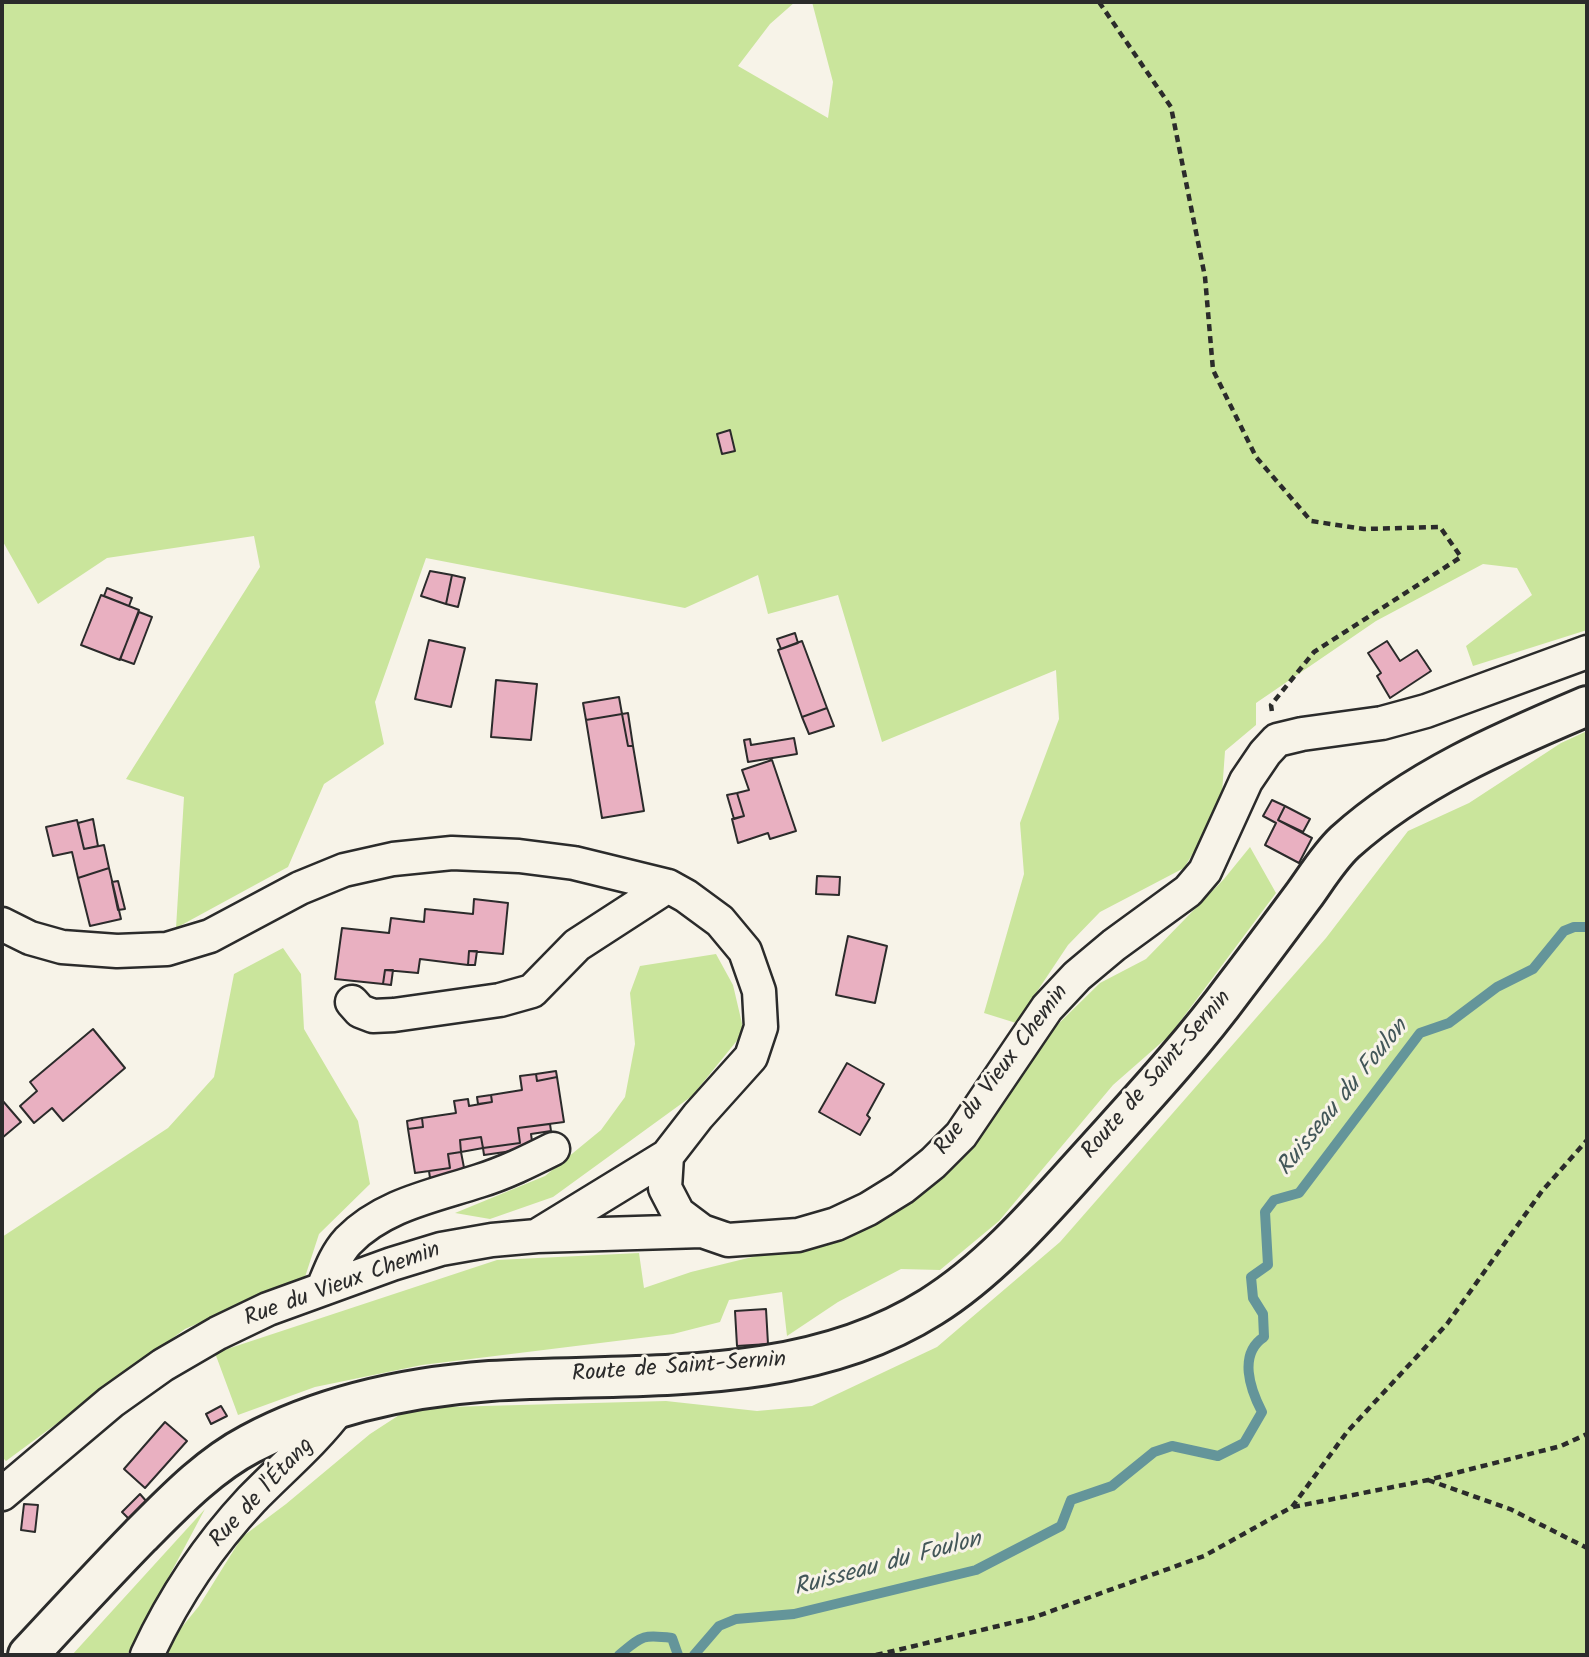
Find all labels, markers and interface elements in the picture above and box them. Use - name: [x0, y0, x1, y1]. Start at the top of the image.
- street label: Rue du Vieux Chemin: [930, 980, 1076, 1162]
- street label: Route de Saint-Sernin: [1077, 986, 1239, 1166]
- water label: Ruisseau du Foulon: [1272, 1015, 1416, 1183]
- street label: Rue du Vieux Chemin: [241, 1238, 445, 1334]
- street label: Route de Saint-Sernin: [571, 1348, 787, 1390]
- street label: Rue de l'Étang: [205, 1433, 321, 1555]
- water label: Ruisseau du Foulon: [791, 1527, 985, 1605]

